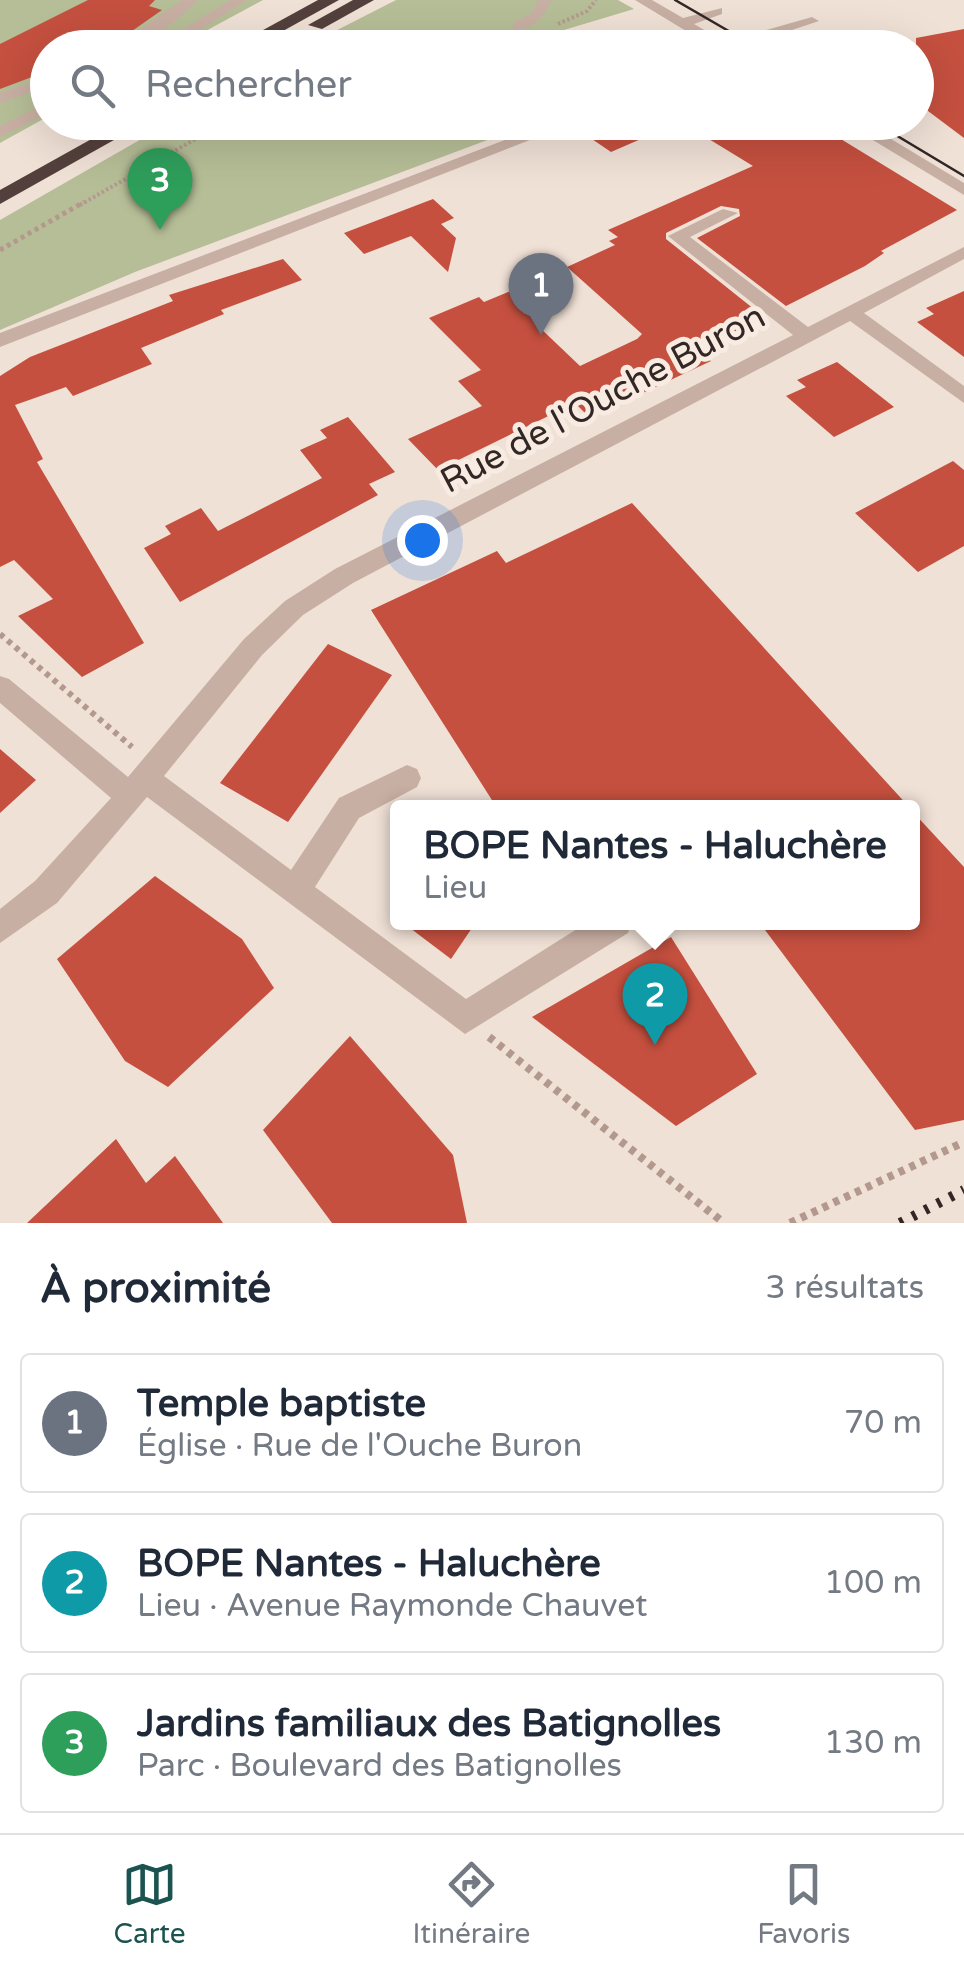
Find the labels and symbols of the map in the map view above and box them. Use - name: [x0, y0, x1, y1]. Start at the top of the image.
- pin: 3: [128, 148, 192, 230]
- pin: 1: [508, 252, 574, 335]
- street label: Rue de l'Ouche Buron: [433, 296, 773, 502]
- your location: [397, 515, 448, 566]
- pin: 2: [622, 962, 688, 1045]

